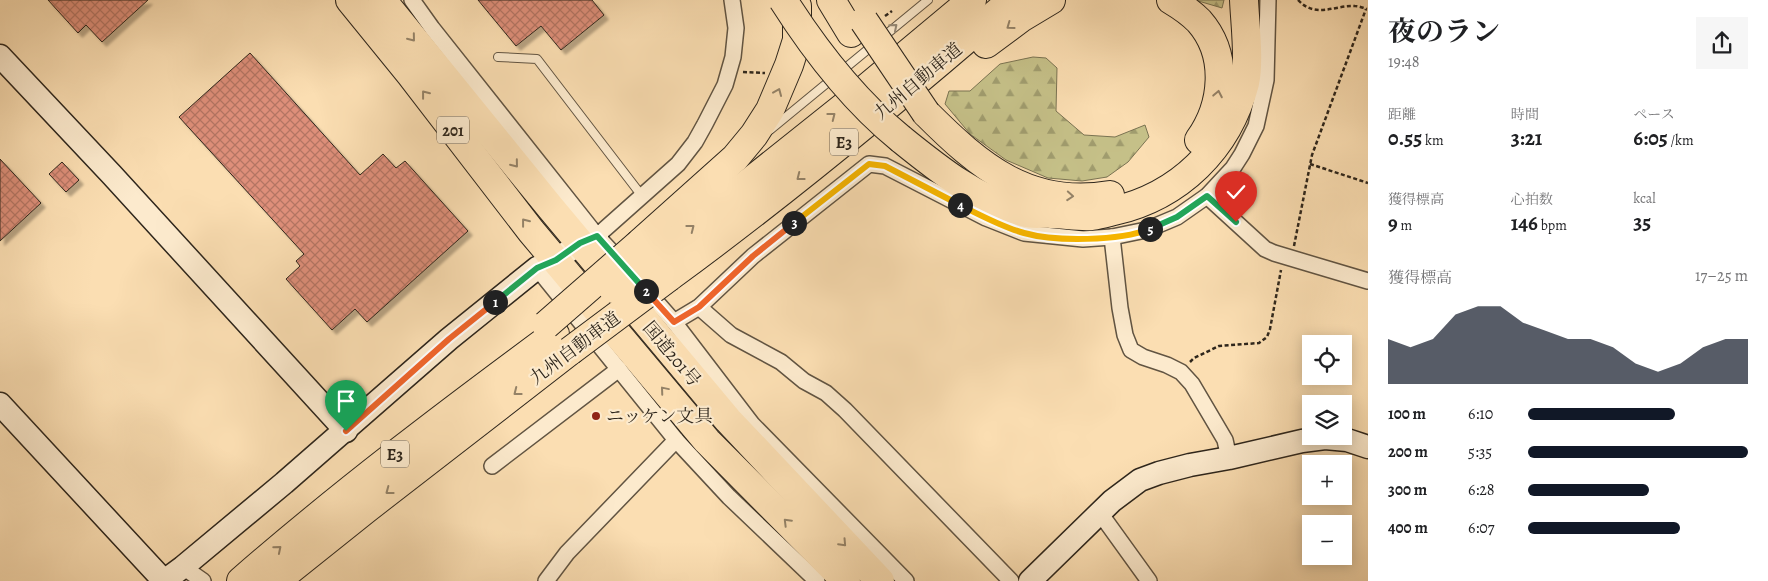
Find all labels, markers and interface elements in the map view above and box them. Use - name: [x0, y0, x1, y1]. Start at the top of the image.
- text: 夜のラン: [1388, 13, 1500, 51]
- button: share: [1696, 17, 1748, 69]
- one-way arrow: [1006, 20, 1016, 29]
- one-way arrow: [889, 24, 898, 33]
- one-way arrow: [407, 32, 415, 41]
- street label: 九州自動車道: [869, 37, 967, 125]
- text: 19:48: [1388, 51, 1420, 73]
- one-way arrow: [771, 88, 782, 97]
- one-way arrow: [1213, 90, 1223, 99]
- one-way arrow: [423, 91, 431, 100]
- text: 距離: [1388, 105, 1416, 124]
- text: 時間: [1511, 105, 1539, 124]
- text: ペース: [1633, 105, 1675, 124]
- one-way arrow: [827, 113, 836, 122]
- road number: 201: [437, 116, 469, 144]
- text: 0.55: [1388, 124, 1422, 152]
- text: 3:21: [1511, 124, 1542, 152]
- text: 6:05: [1633, 124, 1668, 152]
- road number: E3: [830, 128, 858, 156]
- text: km: [1422, 131, 1444, 150]
- text: /km: [1668, 131, 1694, 150]
- one-way arrow: [510, 158, 518, 167]
- pin: [1215, 171, 1257, 222]
- one-way arrow: [797, 172, 806, 180]
- icon: check: [1222, 178, 1250, 206]
- text: kcal: [1633, 189, 1656, 208]
- text: 獲得標高: [1388, 190, 1444, 209]
- text: 心拍数: [1511, 190, 1553, 209]
- one-way arrow: [1066, 191, 1074, 202]
- pin: 4: [948, 192, 972, 218]
- text: 4: [957, 196, 964, 215]
- text: 35: [1633, 208, 1651, 236]
- text: 9: [1388, 209, 1398, 237]
- text: 146: [1511, 209, 1538, 237]
- pin: 3: [782, 210, 806, 236]
- text: 3: [791, 214, 798, 233]
- pin: 5: [1138, 216, 1162, 242]
- text: m: [1398, 216, 1412, 235]
- text: bpm: [1538, 216, 1567, 235]
- one-way arrow: [522, 219, 530, 228]
- text: 5: [1148, 220, 1153, 239]
- one-way arrow: [686, 225, 695, 234]
- text: 17–25 m: [1695, 265, 1748, 287]
- text: 獲得標高: [1388, 267, 1452, 289]
- pin: 2: [634, 278, 658, 304]
- text: 2: [643, 282, 650, 301]
- pin: 1: [482, 290, 508, 314]
- text: 1: [493, 293, 498, 312]
- street label: 九州自動車道: [525, 306, 625, 390]
- street label: 国道201号: [638, 316, 706, 392]
- map controls: [1302, 335, 1352, 565]
- button: locate: [1302, 335, 1352, 385]
- pin: [325, 380, 367, 431]
- icon: arrive: [332, 387, 360, 415]
- one-way arrow: [514, 387, 523, 395]
- one-way arrow: [661, 387, 670, 396]
- button: layers: [1302, 395, 1352, 445]
- text: 100 m: [1388, 403, 1426, 425]
- text: 6:10: [1468, 403, 1493, 425]
- place label: ニッケン文具: [606, 404, 712, 428]
- marker: ニッケン文具: [590, 410, 602, 422]
- road number: E3: [381, 440, 409, 468]
- text: 200 m: [1388, 441, 1428, 463]
- text: 5:35: [1468, 441, 1492, 463]
- button: +: [1302, 455, 1352, 505]
- text: 300 m: [1388, 479, 1427, 501]
- text: 6:28: [1468, 479, 1495, 501]
- one-way arrow: [386, 486, 395, 494]
- button: −: [1302, 515, 1352, 565]
- text: 400 m: [1388, 517, 1428, 539]
- text: 6:07: [1468, 517, 1494, 539]
- one-way arrow: [784, 518, 793, 527]
- one-way arrow: [837, 537, 846, 546]
- one-way arrow: [273, 546, 282, 555]

